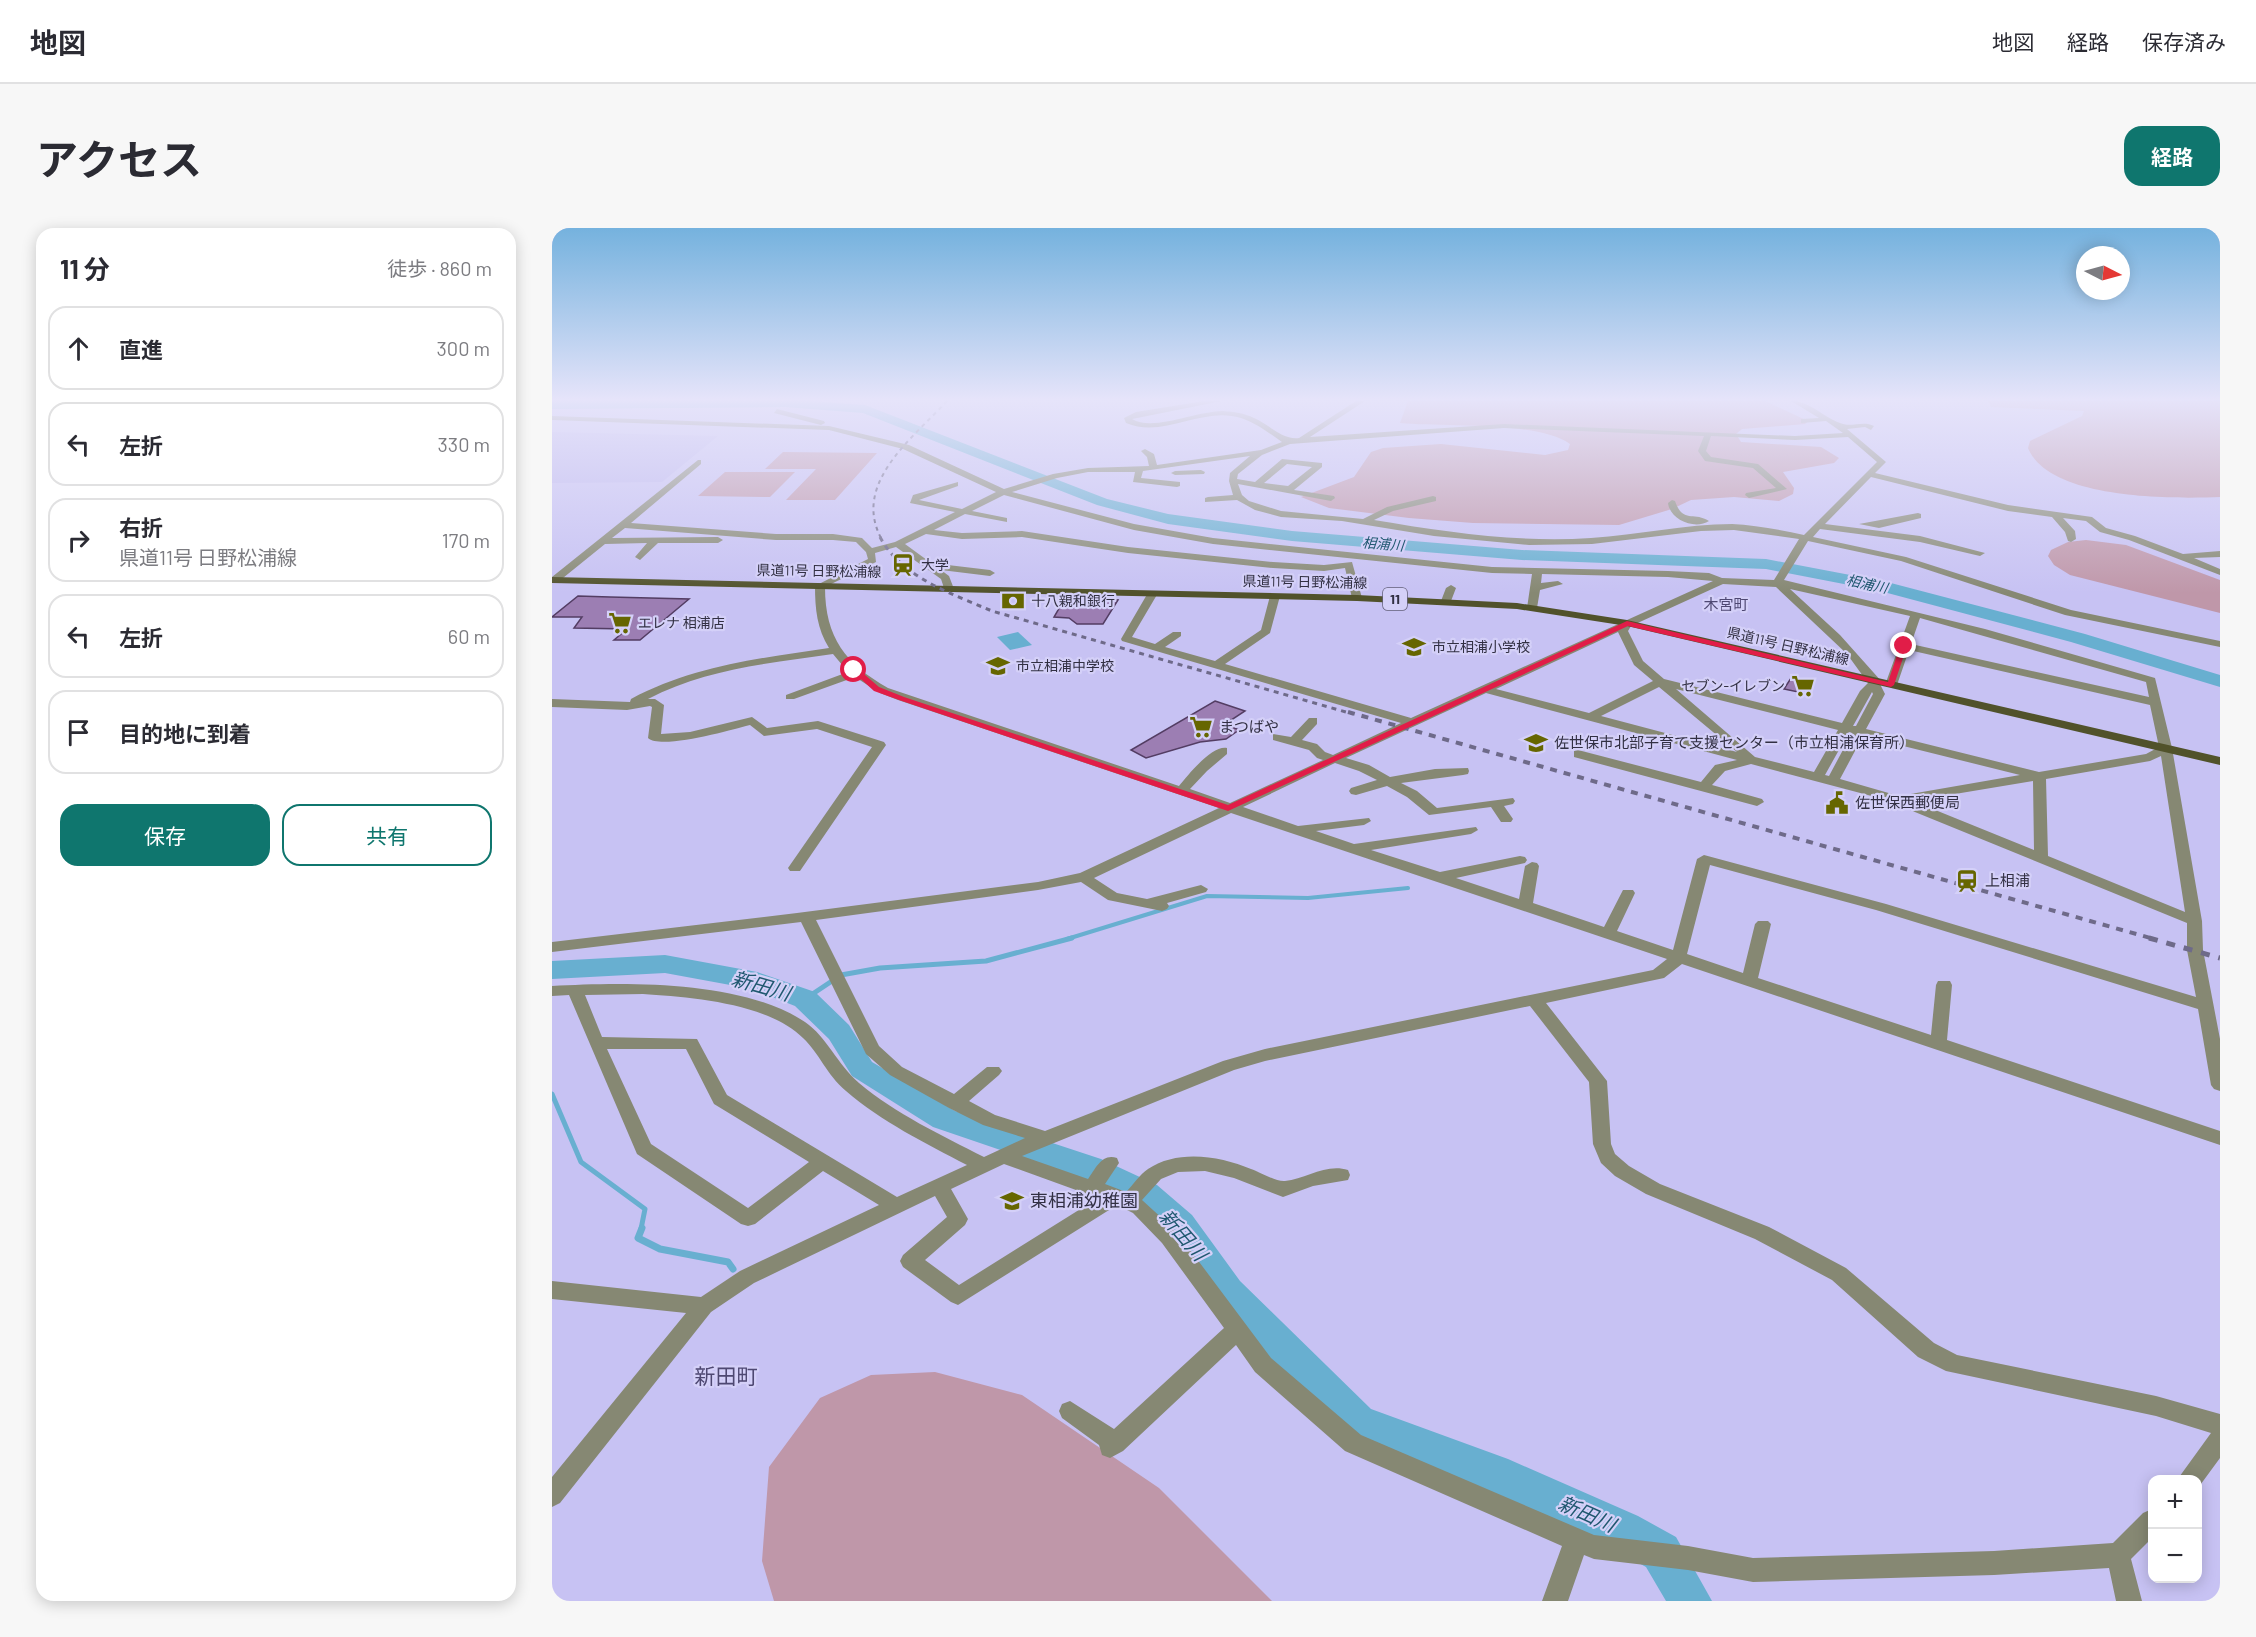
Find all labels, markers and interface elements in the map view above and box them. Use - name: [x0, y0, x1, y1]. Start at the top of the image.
- text: 地図: [30, 25, 86, 59]
- text: 地図: [1992, 29, 2034, 54]
- text: 経路: [2067, 29, 2109, 54]
- text: 保存済み: [2142, 29, 2226, 54]
- button: 経路: [2124, 126, 2220, 186]
- text: アクセス: [36, 133, 202, 183]
- north arrow: [2076, 246, 2130, 300]
- text: 11 分: [60, 253, 110, 284]
- text: 徒歩 · 860 m: [387, 256, 492, 280]
- icon: ahead: [62, 332, 95, 365]
- text: 直進: [119, 336, 163, 362]
- text: 300 m: [437, 336, 490, 360]
- icon: left: [62, 428, 95, 461]
- text: 左折: [119, 432, 163, 458]
- text: 330 m: [438, 432, 490, 456]
- text: 右折: [119, 514, 163, 540]
- icon: right: [62, 524, 95, 557]
- text: 170 m: [442, 528, 490, 552]
- water label: 相浦川: [1361, 533, 1407, 554]
- text: 県道11号 日野松浦線: [119, 545, 297, 569]
- station icon: 大学: [890, 552, 916, 578]
- place label: 大学: [921, 556, 949, 573]
- street label: 県道11号 日野松浦線: [757, 561, 881, 580]
- water label: 相浦川: [1845, 571, 1891, 597]
- street label: 県道11号 日野松浦線: [1243, 572, 1367, 591]
- bank icon: 十八親和銀行: [1000, 588, 1026, 614]
- road number: 11: [1383, 588, 1407, 610]
- place label: 十八親和銀行: [1031, 592, 1115, 609]
- district label: 木宮町: [1703, 595, 1749, 613]
- supermarket icon: エレナ 相浦店: [607, 610, 633, 636]
- place label: エレナ 相浦店: [638, 614, 725, 631]
- icon: left: [62, 620, 95, 653]
- street label: 県道11号 日野松浦線: [1725, 623, 1851, 668]
- text: 左折: [119, 624, 163, 650]
- text: 60 m: [448, 624, 490, 648]
- route end: [1890, 632, 1916, 658]
- school or university icon: 市立相浦小学校: [1401, 634, 1427, 660]
- place label: 市立相浦小学校: [1432, 638, 1530, 655]
- school or university icon: 市立相浦中学校: [985, 653, 1011, 679]
- route start: [840, 656, 866, 682]
- place label: 市立相浦中学校: [1016, 657, 1114, 674]
- supermarket icon: セブン-イレブン: [1790, 673, 1816, 699]
- place label: セブン-イレブン: [1681, 677, 1785, 694]
- supermarket icon: まつばや: [1188, 714, 1214, 740]
- icon: arrive: [62, 716, 95, 749]
- place label: まつばや: [1219, 717, 1279, 735]
- text: 目的地に到着: [119, 720, 251, 746]
- school or university icon: 佐世保市北部子育て支援センター（市立相浦保育所）: [1523, 730, 1549, 756]
- place label: 佐世保市北部子育て支援センター（市立相浦保育所）: [1554, 733, 1914, 751]
- public building icon: 佐世保西郵便局: [1824, 790, 1850, 816]
- place label: 佐世保西郵便局: [1855, 793, 1960, 811]
- button: 保存: [60, 804, 270, 866]
- button: 共有: [282, 804, 492, 866]
- station icon: 上相浦: [1954, 868, 1980, 894]
- place label: 上相浦: [1985, 871, 2030, 889]
- water label: 新田川: [729, 965, 795, 1005]
- school or university icon: 東相浦幼稚園: [999, 1188, 1025, 1214]
- place label: 東相浦幼稚園: [1030, 1189, 1138, 1211]
- water label: 新田川: [1155, 1204, 1214, 1266]
- district label: 新田町: [695, 1363, 758, 1388]
- map controls: [2148, 1475, 2202, 1583]
- button: +: [2148, 1475, 2202, 1529]
- water label: 新田川: [1555, 1490, 1622, 1537]
- button: −: [2148, 1529, 2202, 1583]

